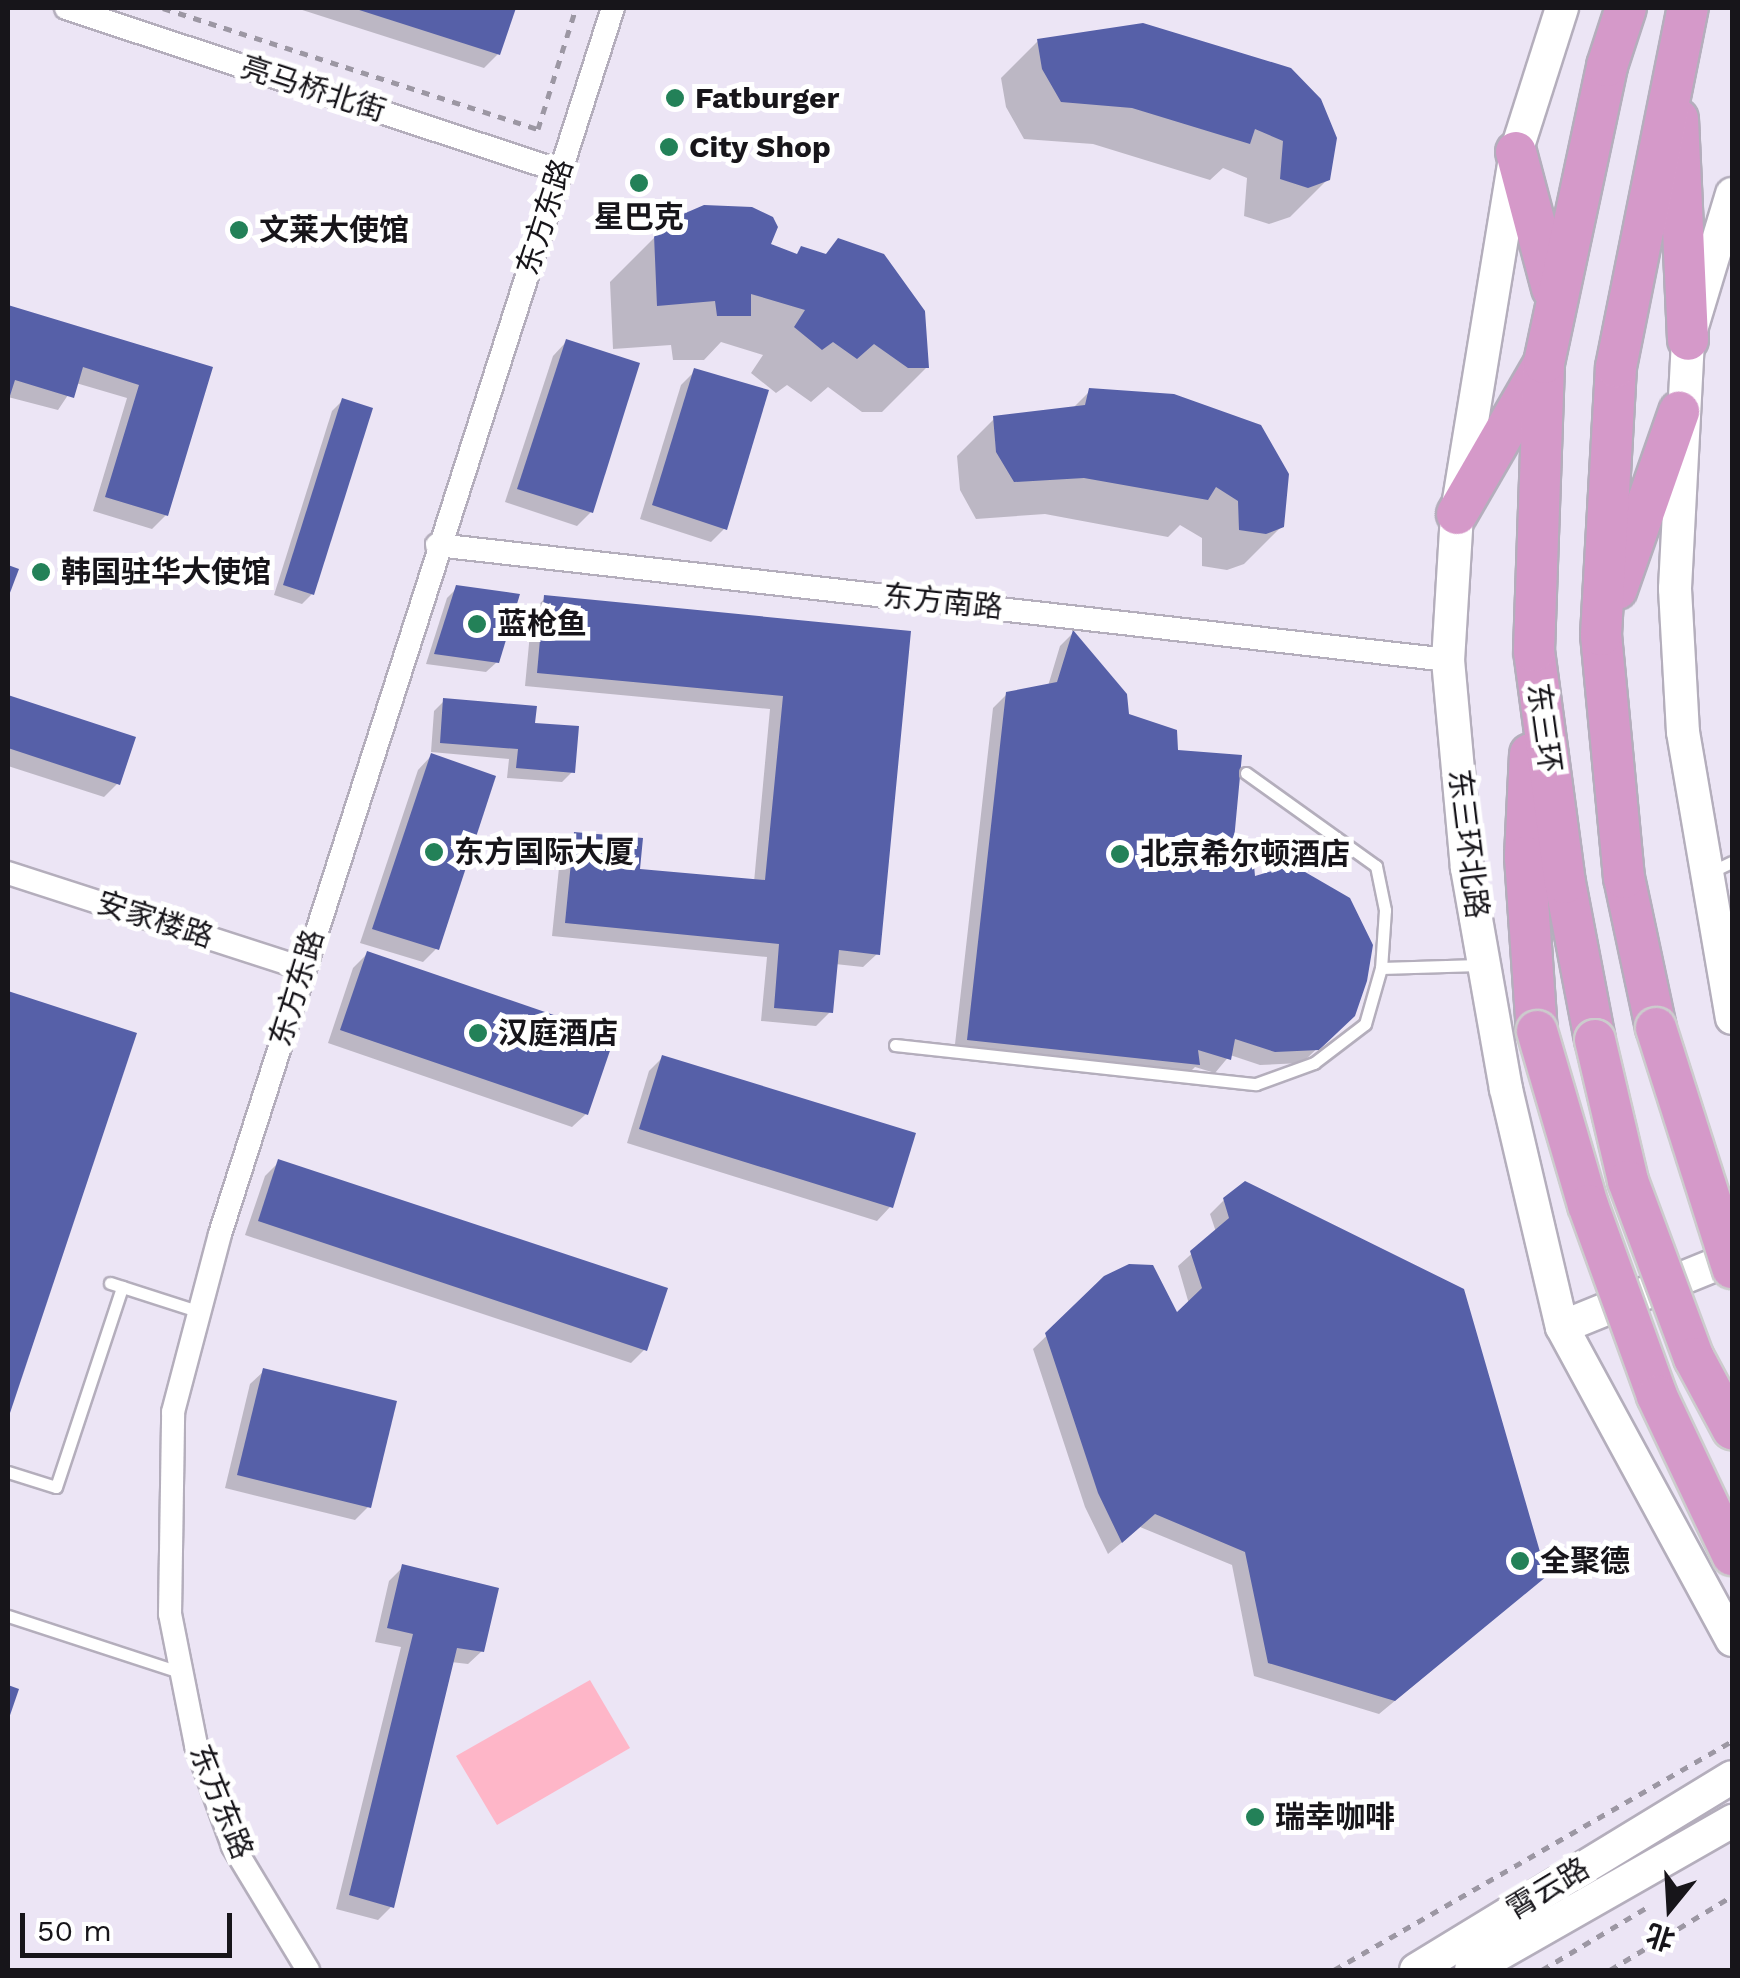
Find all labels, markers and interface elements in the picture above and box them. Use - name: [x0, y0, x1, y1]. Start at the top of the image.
- street label: 亮马桥北街: [236, 49, 390, 129]
- place label: Fatburger: [695, 80, 839, 116]
- marker: Fatburger: [664, 87, 686, 109]
- place label: City Shop: [689, 129, 831, 165]
- marker: City Shop: [658, 136, 680, 158]
- street label: 东方东路: [509, 154, 581, 280]
- marker: 星巴克: [628, 172, 650, 194]
- place label: 星巴克: [594, 199, 684, 235]
- place label: 文莱大使馆: [259, 212, 409, 248]
- marker: 文莱大使馆: [228, 219, 250, 241]
- place label: 韩国驻华大使馆: [61, 554, 271, 590]
- marker: 韩国驻华大使馆: [30, 561, 52, 583]
- street label: 东方南路: [881, 578, 1005, 626]
- place label: 蓝枪鱼: [497, 606, 587, 642]
- marker: 蓝枪鱼: [466, 613, 488, 635]
- street label: 东三环: [1520, 681, 1568, 775]
- street label: 东三环北路: [1441, 767, 1495, 921]
- place label: 东方国际大厦: [454, 834, 634, 870]
- place label: 北京希尔顿酒店: [1140, 836, 1350, 872]
- marker: 东方国际大厦: [423, 841, 445, 863]
- marker: 北京希尔顿酒店: [1109, 843, 1131, 865]
- street label: 安家楼路: [92, 884, 218, 956]
- street label: 东方东路: [262, 925, 332, 1051]
- place label: 汉庭酒店: [498, 1015, 618, 1051]
- marker: 汉庭酒店: [467, 1022, 489, 1044]
- place label: 全聚德: [1540, 1543, 1630, 1579]
- marker: 全聚德: [1509, 1550, 1531, 1572]
- street label: 东方东路: [182, 1740, 260, 1864]
- place label: 瑞幸咖啡: [1275, 1799, 1395, 1835]
- marker: 瑞幸咖啡: [1244, 1806, 1266, 1828]
- street label: 霄云路: [1500, 1850, 1596, 1928]
- north arrow: [1620, 1858, 1720, 1958]
- scale bar: [25, 1893, 238, 1955]
- text: 50 m: [37, 1913, 112, 1948]
- text: 北: [1642, 1917, 1679, 1957]

